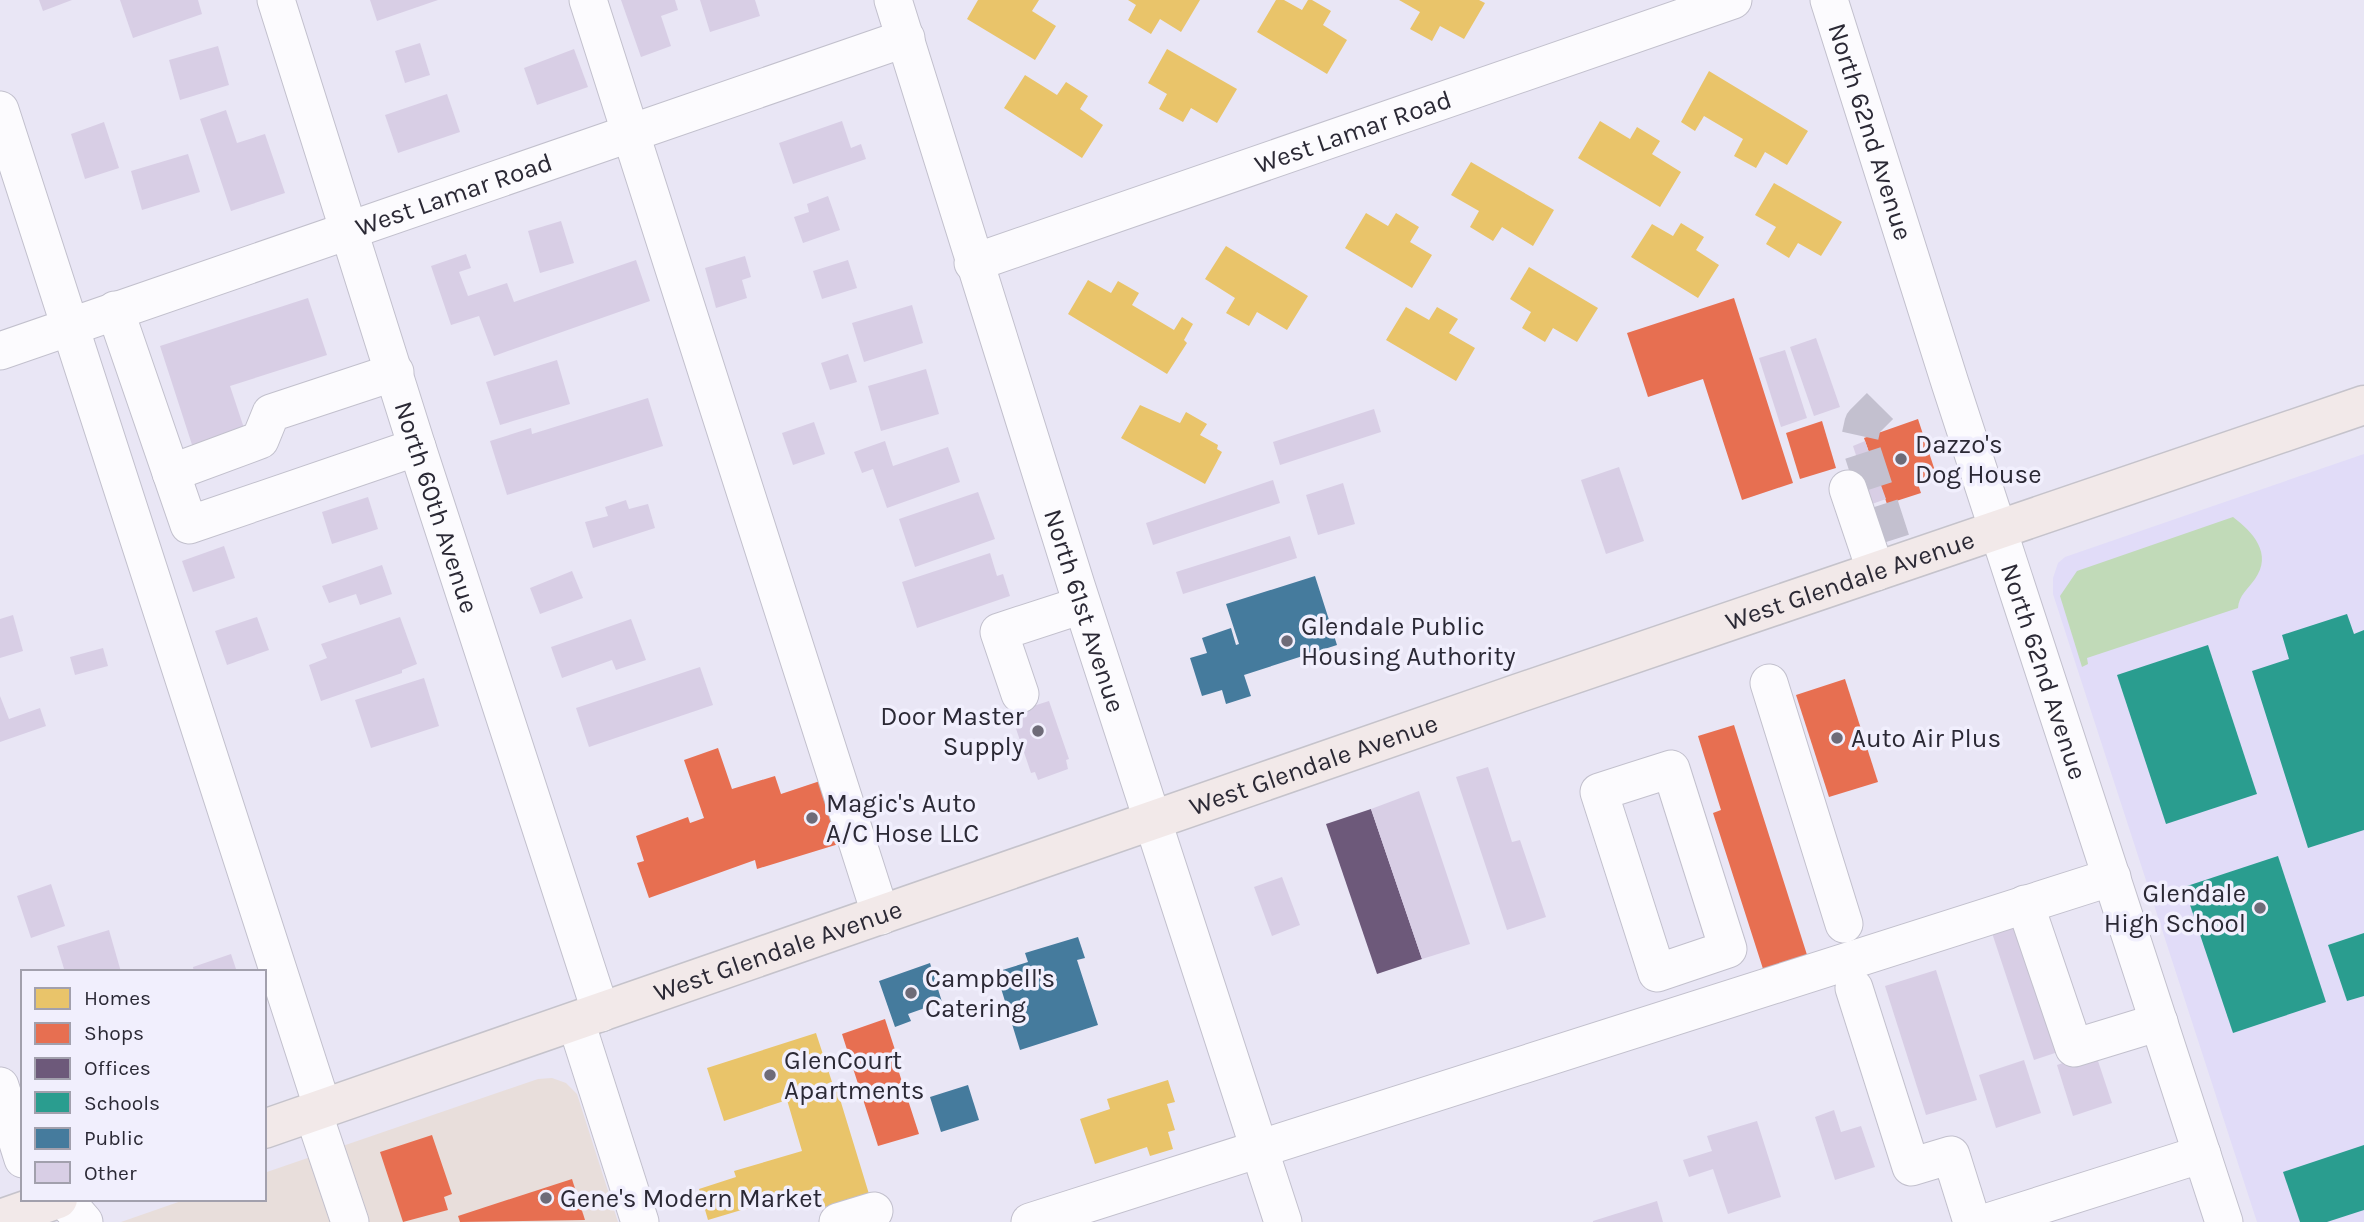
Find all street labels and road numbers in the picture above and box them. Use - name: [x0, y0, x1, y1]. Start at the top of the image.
- street label: North 62nd Avenue: [1821, 19, 1919, 244]
- street label: West Lamar Road: [1251, 84, 1455, 180]
- street label: West Lamar Road: [351, 146, 556, 243]
- street label: North 60th Avenue: [388, 398, 485, 617]
- street label: North 61st Avenue: [1037, 505, 1131, 716]
- street label: West Glendale Avenue: [1722, 524, 1978, 637]
- street label: North 62nd Avenue: [1994, 559, 2094, 784]
- street label: West Glendale Avenue: [1185, 707, 1442, 822]
- street label: West Glendale Avenue: [650, 894, 906, 1008]

